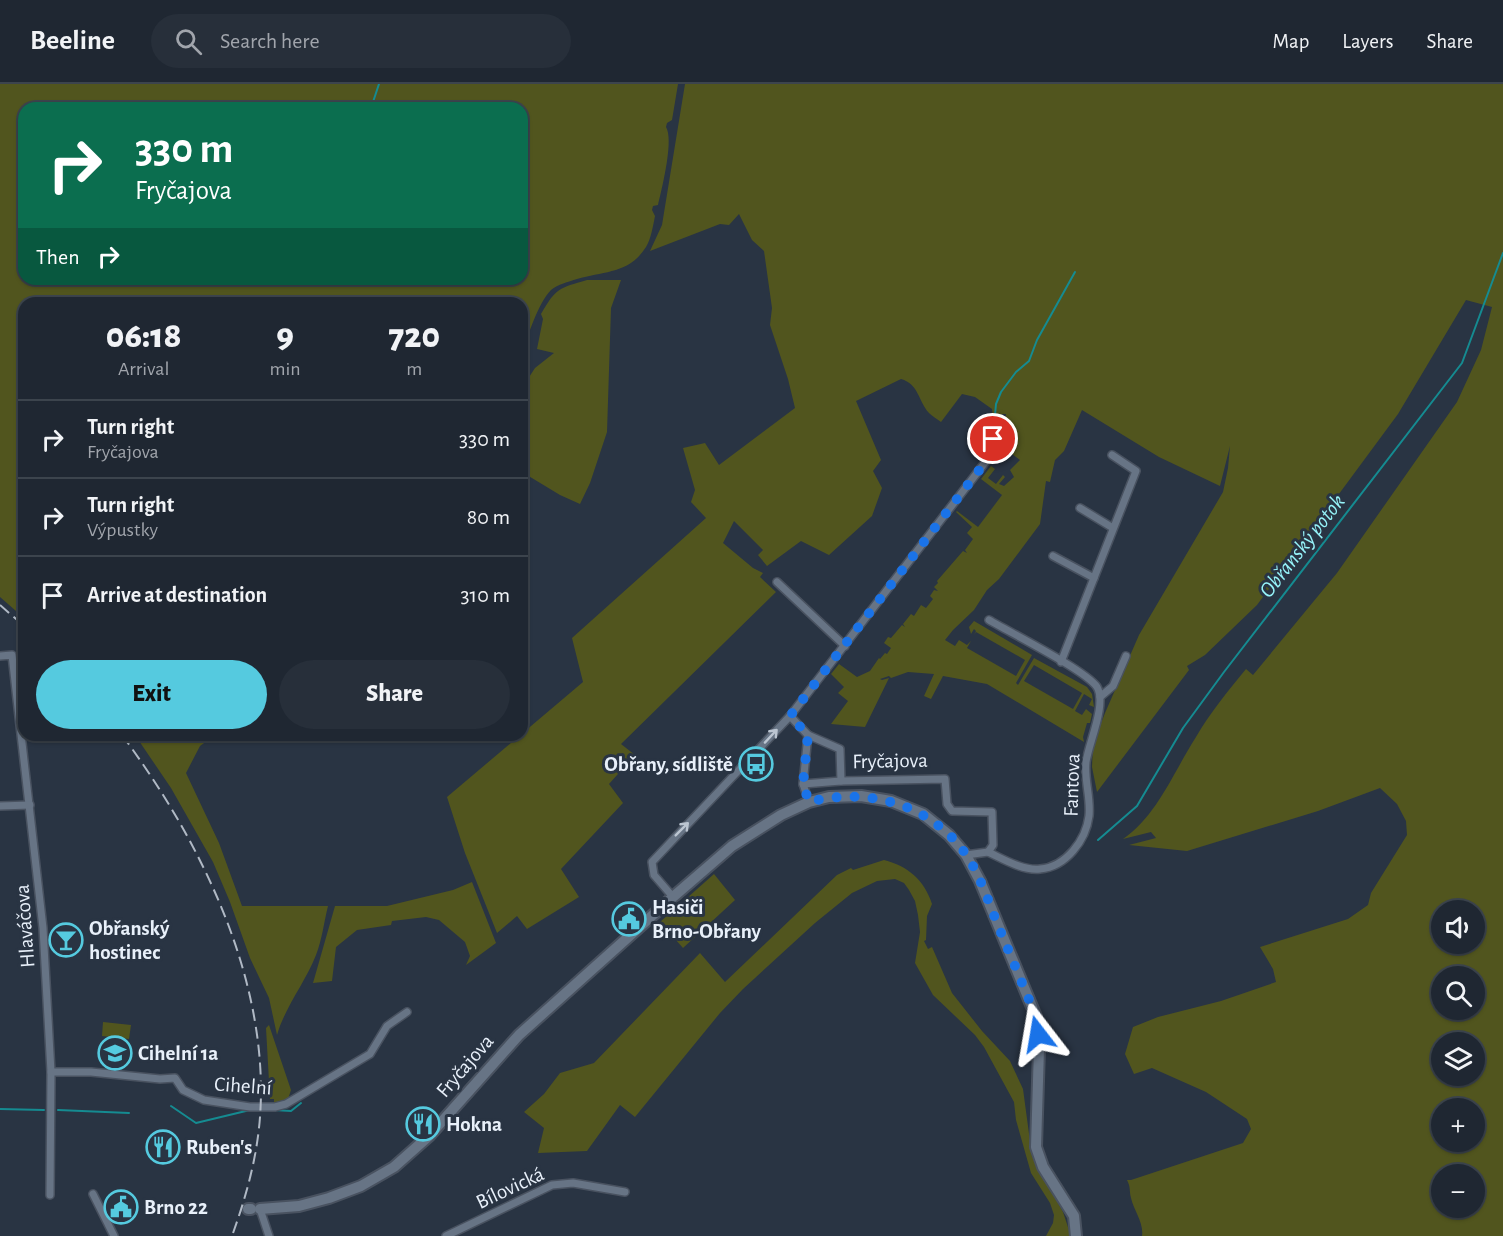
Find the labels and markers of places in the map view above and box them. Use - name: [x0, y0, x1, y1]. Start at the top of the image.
- pin: [967, 413, 1018, 464]
- bus stop icon: Obřany, sídliště: [738, 746, 774, 782]
- place label: Obřany, sídliště: [604, 754, 733, 775]
- place label: Hasiči Brno-Obřany: [652, 897, 761, 942]
- public building icon: Hasiči Brno-Obřany: [611, 901, 647, 937]
- place label: Obřanský hostinec: [89, 918, 170, 963]
- bar icon: Obřanský hostinec: [48, 922, 84, 958]
- school or university icon: Cihelní 1a: [97, 1035, 133, 1071]
- place label: Cihelní 1a: [138, 1043, 218, 1064]
- restaurant icon: Hokna: [405, 1106, 441, 1142]
- place label: Hokna: [446, 1114, 502, 1135]
- restaurant icon: Ruben's: [145, 1129, 181, 1165]
- place label: Ruben's: [186, 1137, 252, 1158]
- public building icon: Brno 22: [103, 1189, 139, 1225]
- place label: Brno 22: [144, 1197, 208, 1218]

